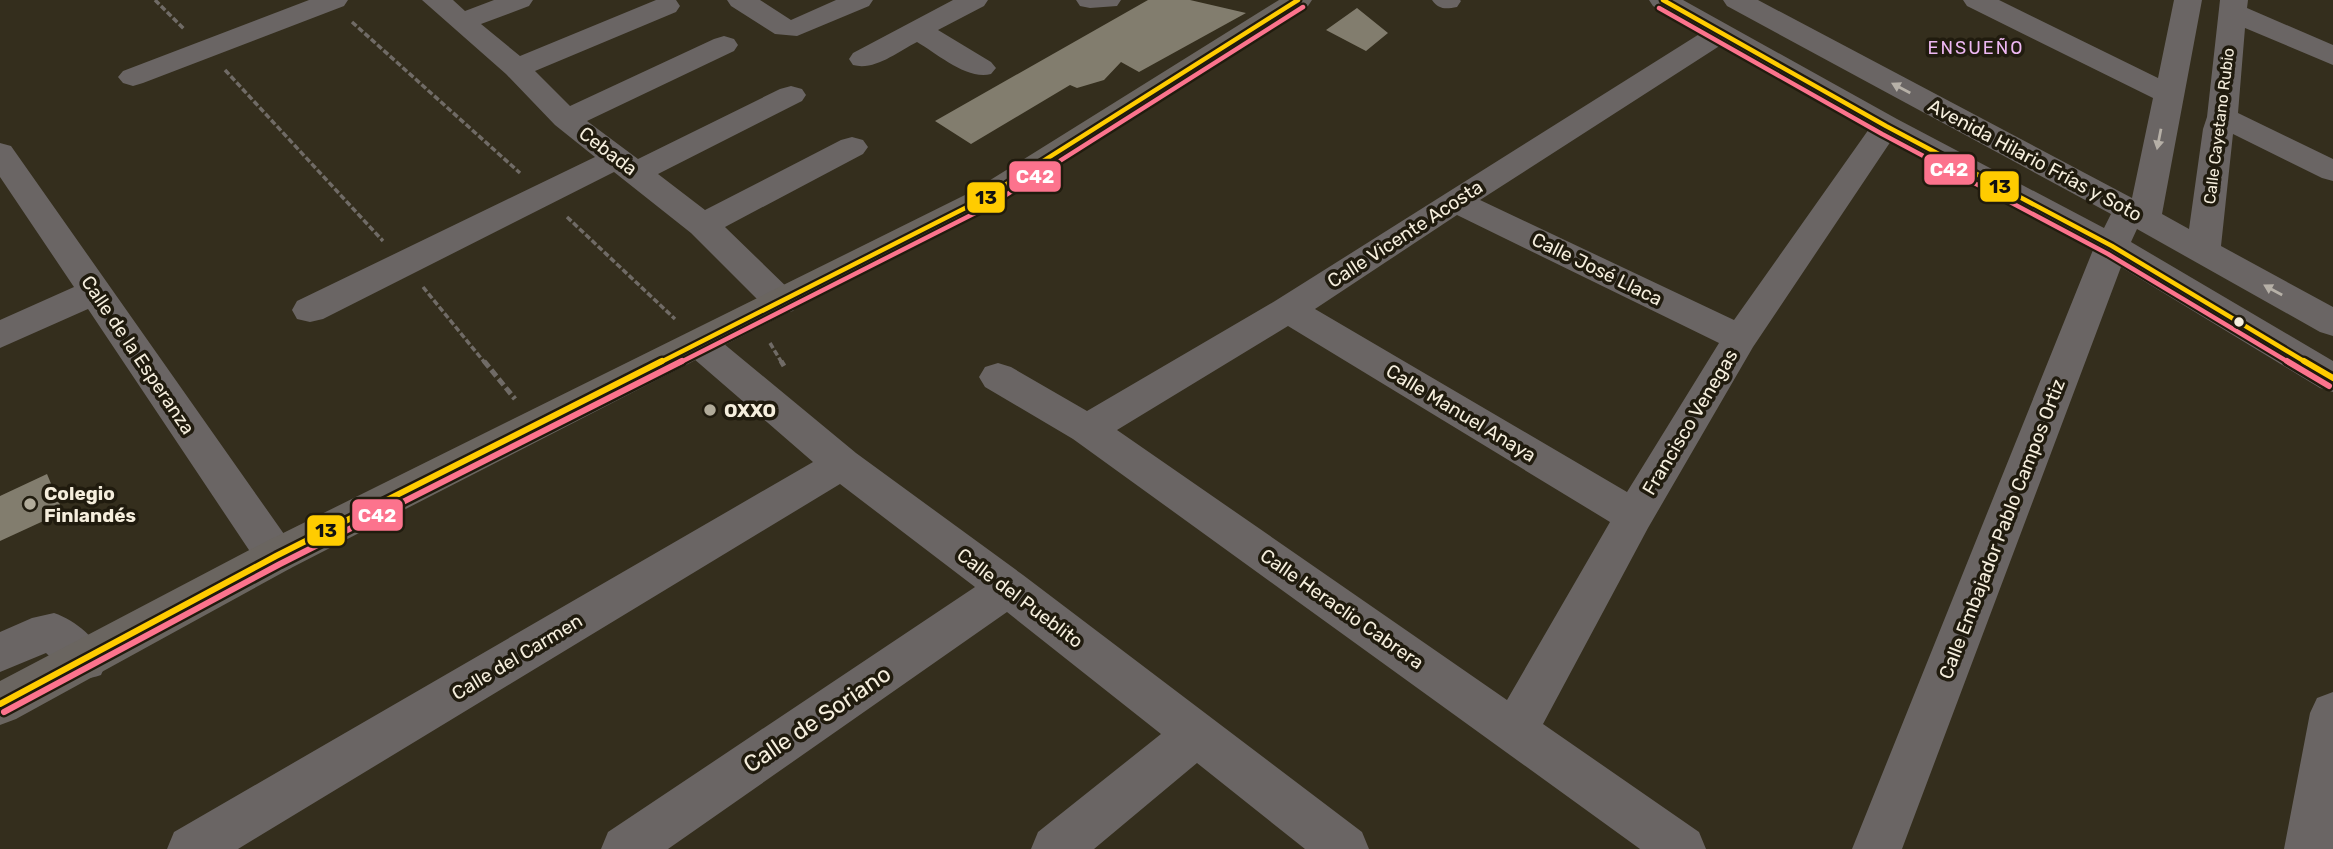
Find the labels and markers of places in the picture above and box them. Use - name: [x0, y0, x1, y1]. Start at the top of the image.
- unlabelled marker: [2232, 315, 2246, 329]
- place label: OXXO: [724, 399, 776, 422]
- marker: OXXO: [702, 402, 718, 418]
- place label: Colegio Finlandés: [44, 482, 136, 527]
- marker: Colegio Finlandés: [22, 496, 38, 512]

